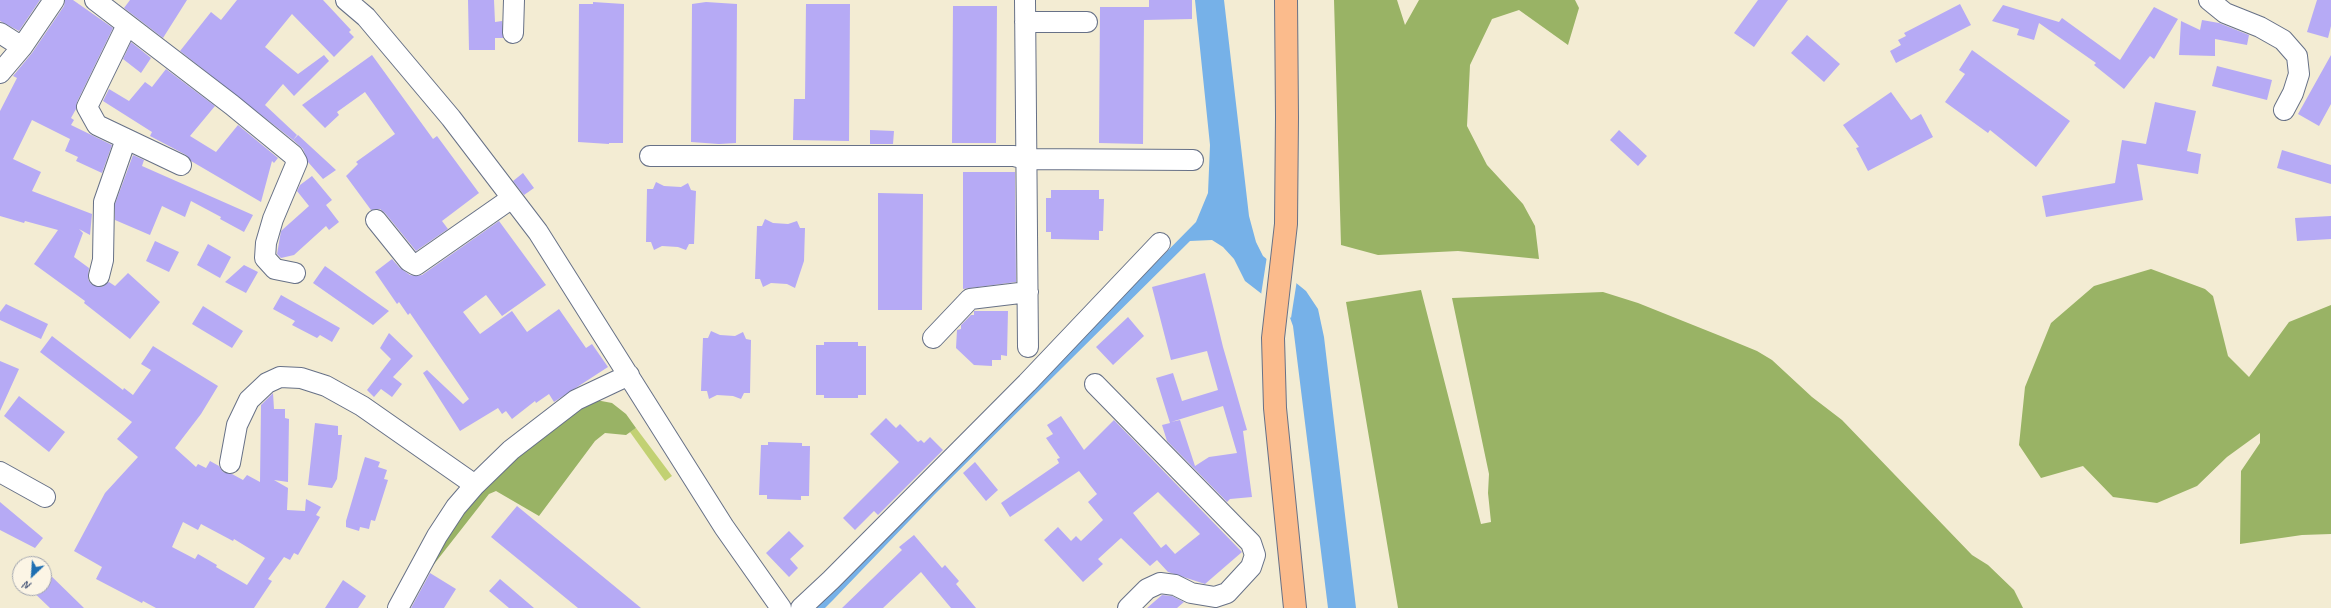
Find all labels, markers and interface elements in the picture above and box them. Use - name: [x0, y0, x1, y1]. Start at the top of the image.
- north arrow: [12, 556, 52, 596]
- text: N: [21, 578, 33, 594]

